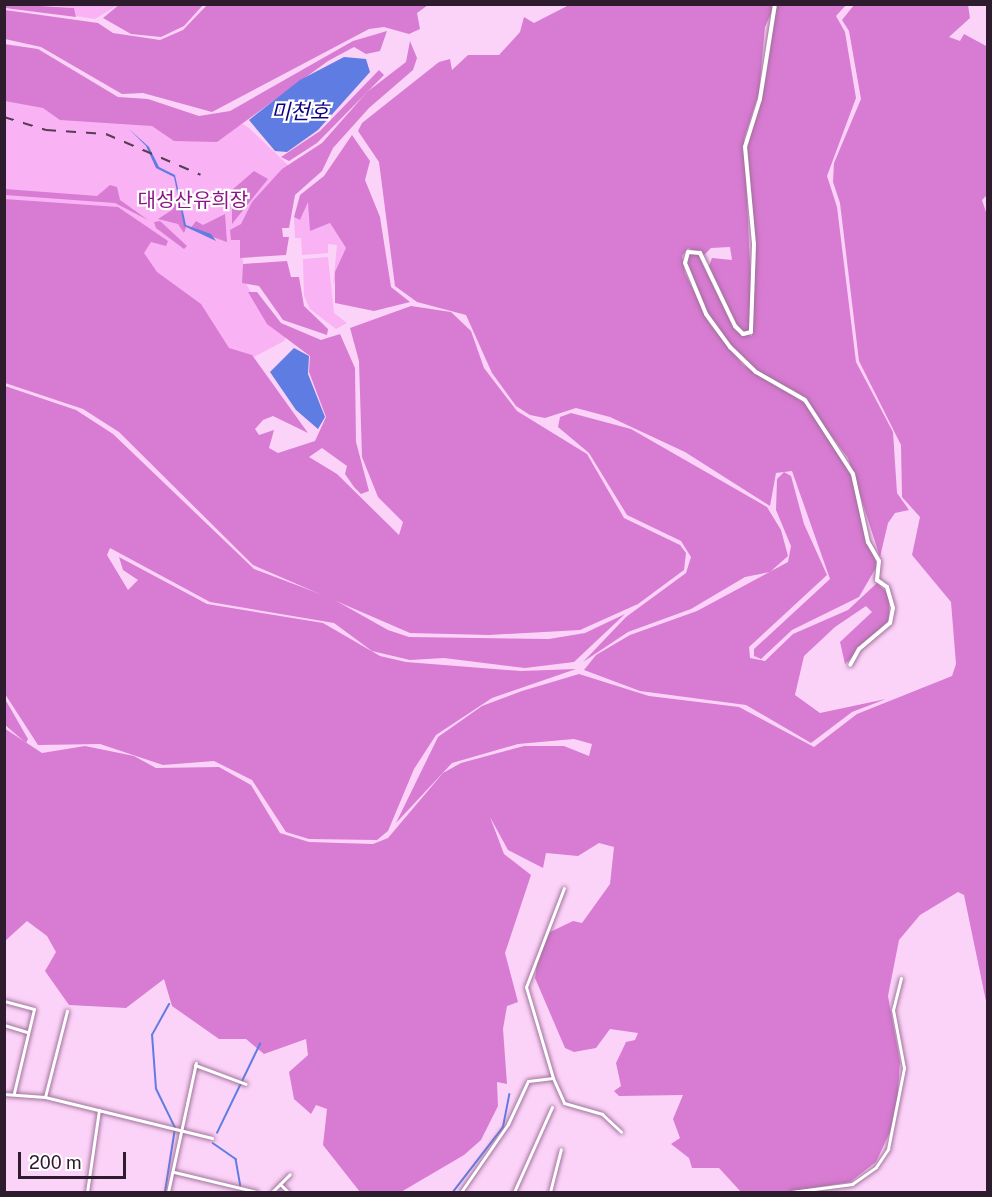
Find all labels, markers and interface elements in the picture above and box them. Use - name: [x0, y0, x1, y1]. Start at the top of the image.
- water label: 미천호: [271, 99, 329, 125]
- park label: 대성산유희장: [138, 188, 248, 212]
- scale bar: [21, 1140, 129, 1178]
- text: 200 m: [29, 1152, 82, 1173]

